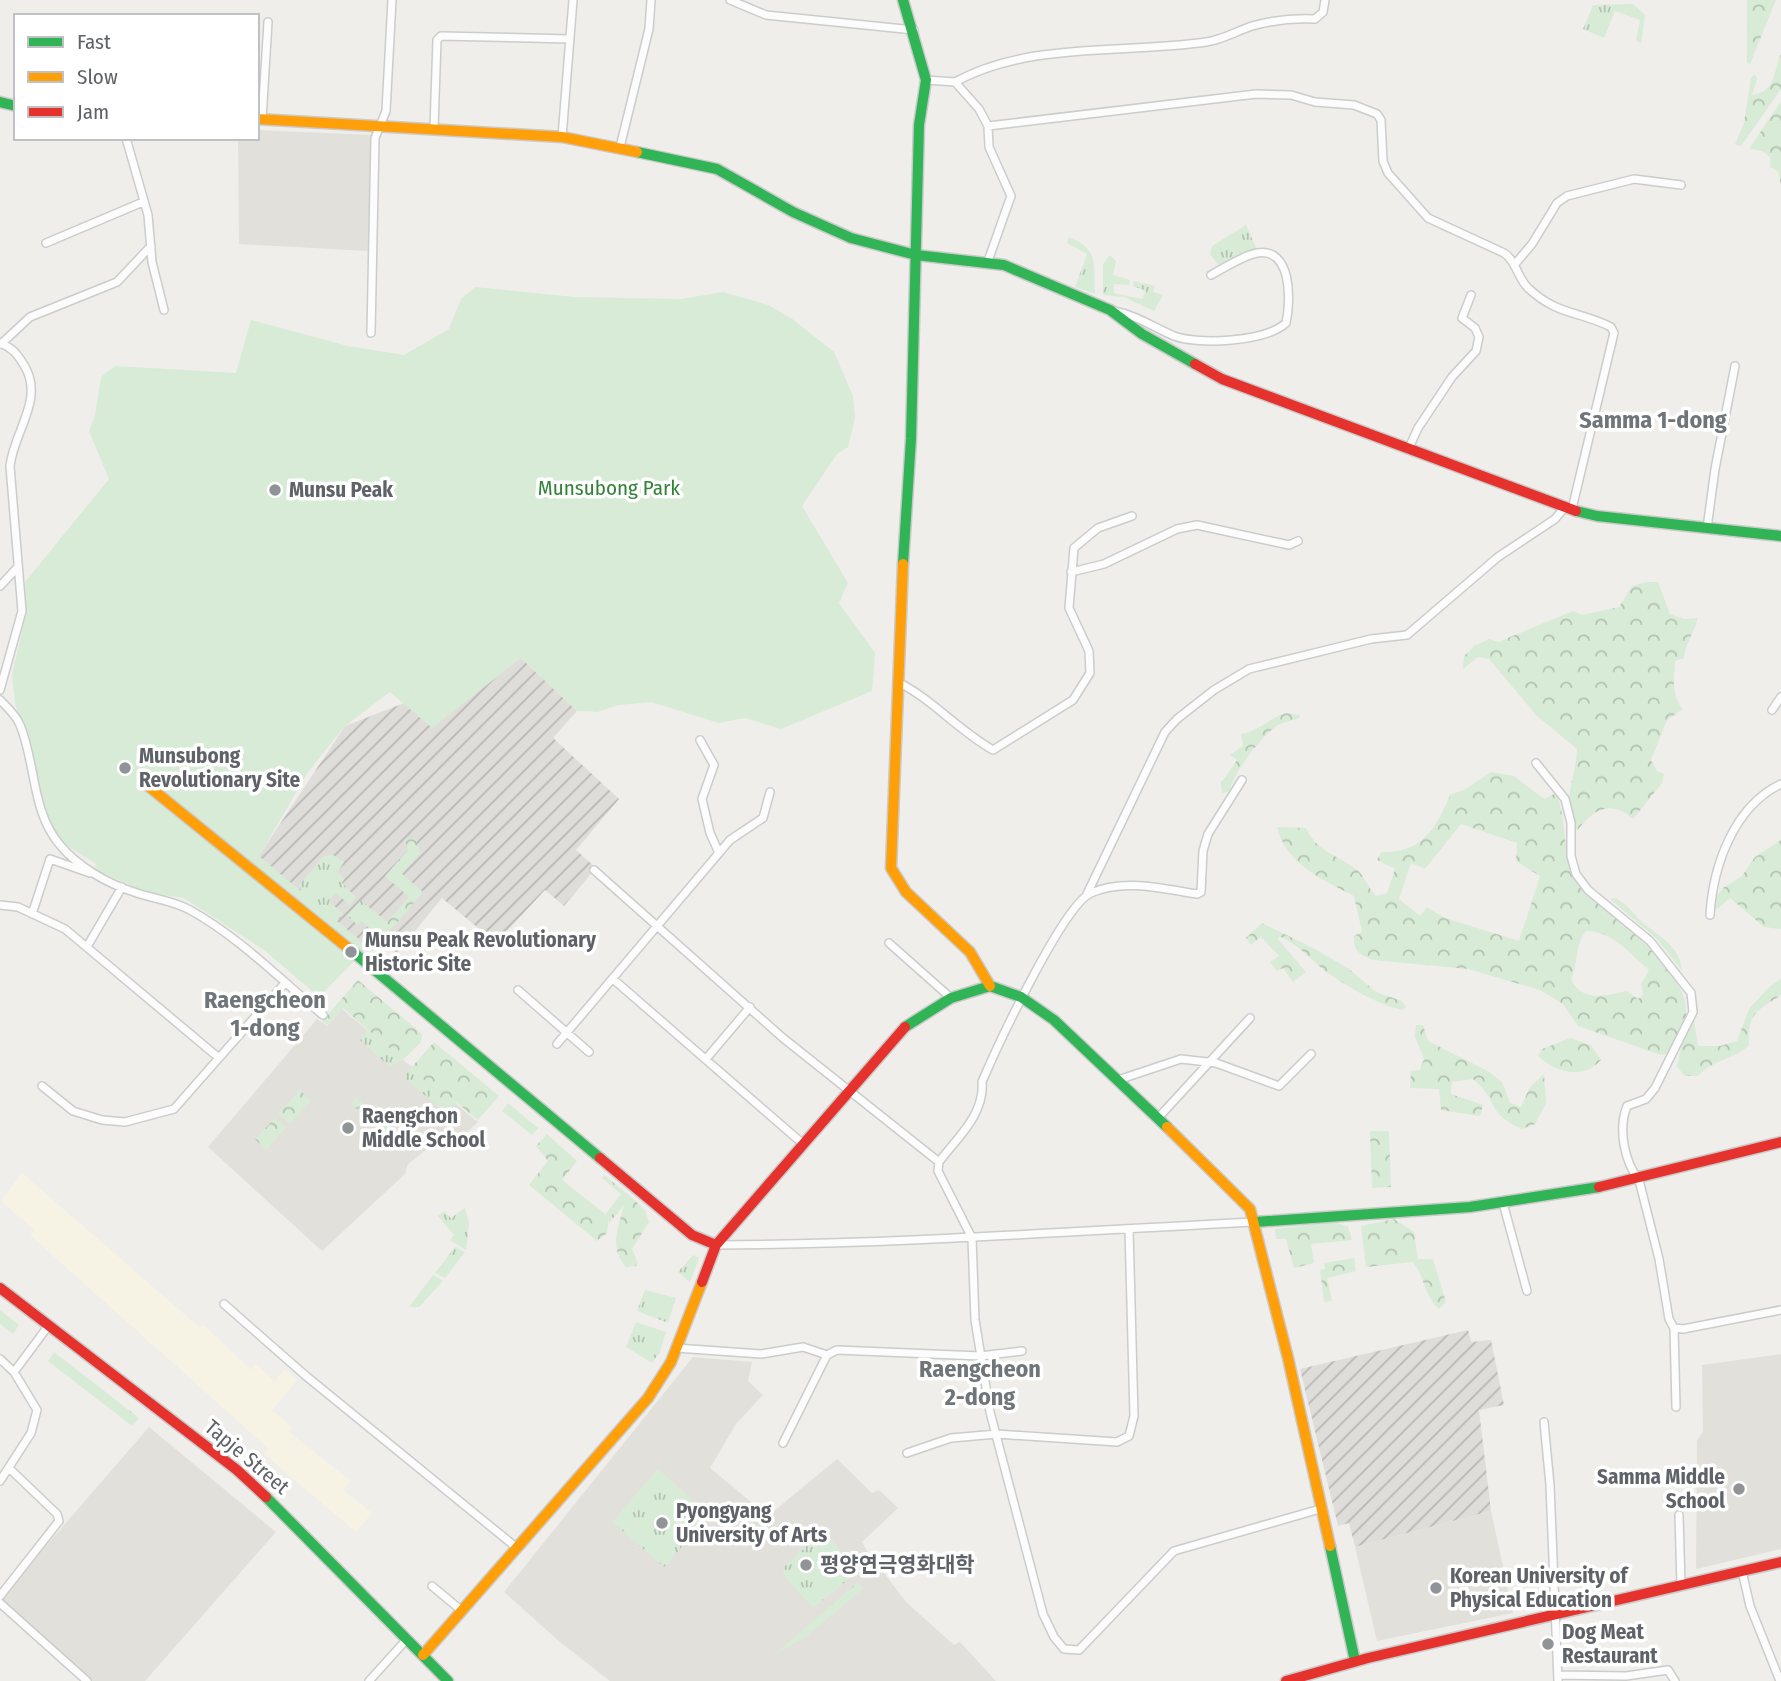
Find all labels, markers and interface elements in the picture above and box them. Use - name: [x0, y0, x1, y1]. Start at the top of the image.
- legend: [14, 14, 259, 140]
- text: Fast: [77, 29, 111, 55]
- text: Slow: [77, 64, 118, 90]
- text: Jam: [77, 99, 109, 125]
- district label: Samma 1-dong: [1579, 406, 1727, 434]
- park label: Munsubong Park: [538, 475, 680, 501]
- place label: Munsu Peak: [289, 477, 393, 503]
- marker: Munsu Peak: [267, 482, 283, 498]
- place label: Munsubong Revolutionary Site: [139, 743, 300, 793]
- marker: Munsubong Revolutionary Site: [117, 760, 133, 776]
- place label: Munsu Peak Revolutionary Historic Site: [365, 927, 597, 977]
- marker: Munsu Peak Revolutionary Historic Site: [343, 944, 359, 960]
- district label: Raengcheon 1-dong: [204, 986, 326, 1042]
- place label: Raengchon Middle School: [362, 1103, 486, 1153]
- marker: Raengchon Middle School: [340, 1120, 356, 1136]
- district label: Raengcheon 2-dong: [919, 1355, 1041, 1411]
- street label: Tapje Street: [199, 1414, 295, 1500]
- place label: Samma Middle School: [1597, 1464, 1725, 1514]
- marker: Samma Middle School: [1731, 1481, 1747, 1497]
- place label: Pyongyang University of Arts: [676, 1498, 827, 1548]
- marker: Pyongyang University of Arts: [654, 1515, 670, 1531]
- place label: 평양연극영화대학: [820, 1552, 975, 1578]
- marker: 평양연극영화대학: [798, 1557, 814, 1573]
- place label: Korean University of Physical Education: [1450, 1563, 1630, 1613]
- marker: Korean University of Physical Education: [1428, 1580, 1444, 1596]
- place label: Dog Meat Restaurant: [1562, 1619, 1658, 1669]
- marker: Dog Meat Restaurant: [1540, 1636, 1556, 1652]

